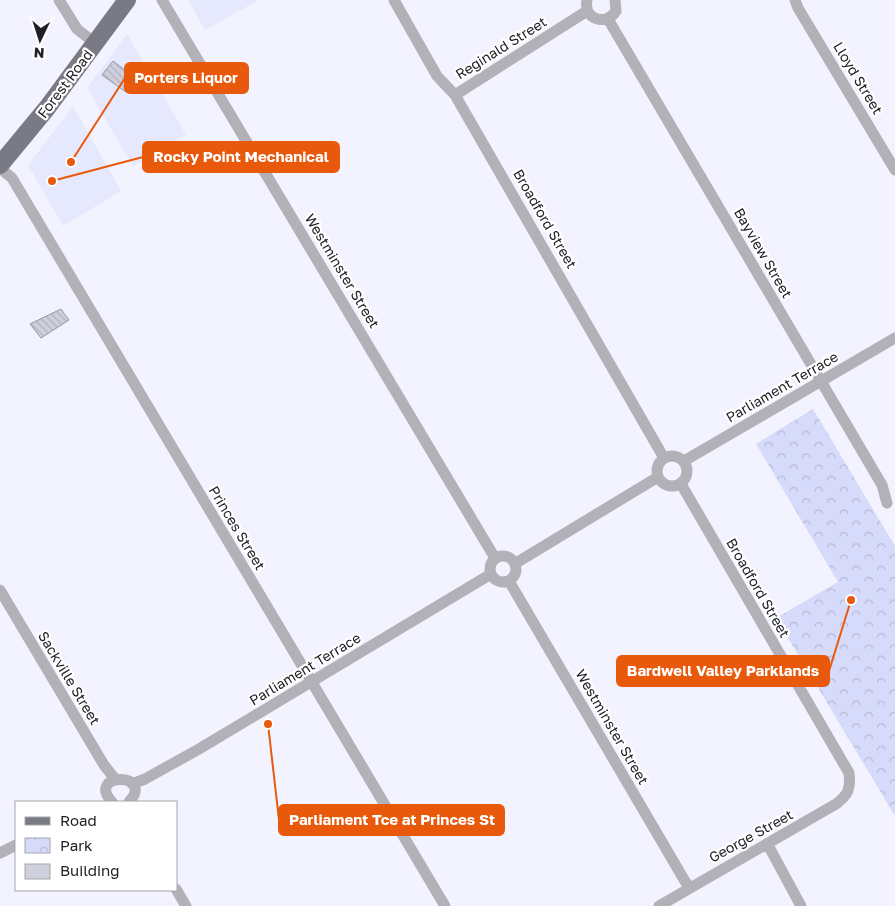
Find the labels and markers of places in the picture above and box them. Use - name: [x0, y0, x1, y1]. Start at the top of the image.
- callout: Porters Liquor: [125, 63, 248, 93]
- callout: Rocky Point Mechanical: [143, 142, 339, 172]
- callout: Bardwell Valley Parklands: [617, 656, 829, 686]
- callout: Parliament Tce at Princes St: [279, 805, 504, 835]

